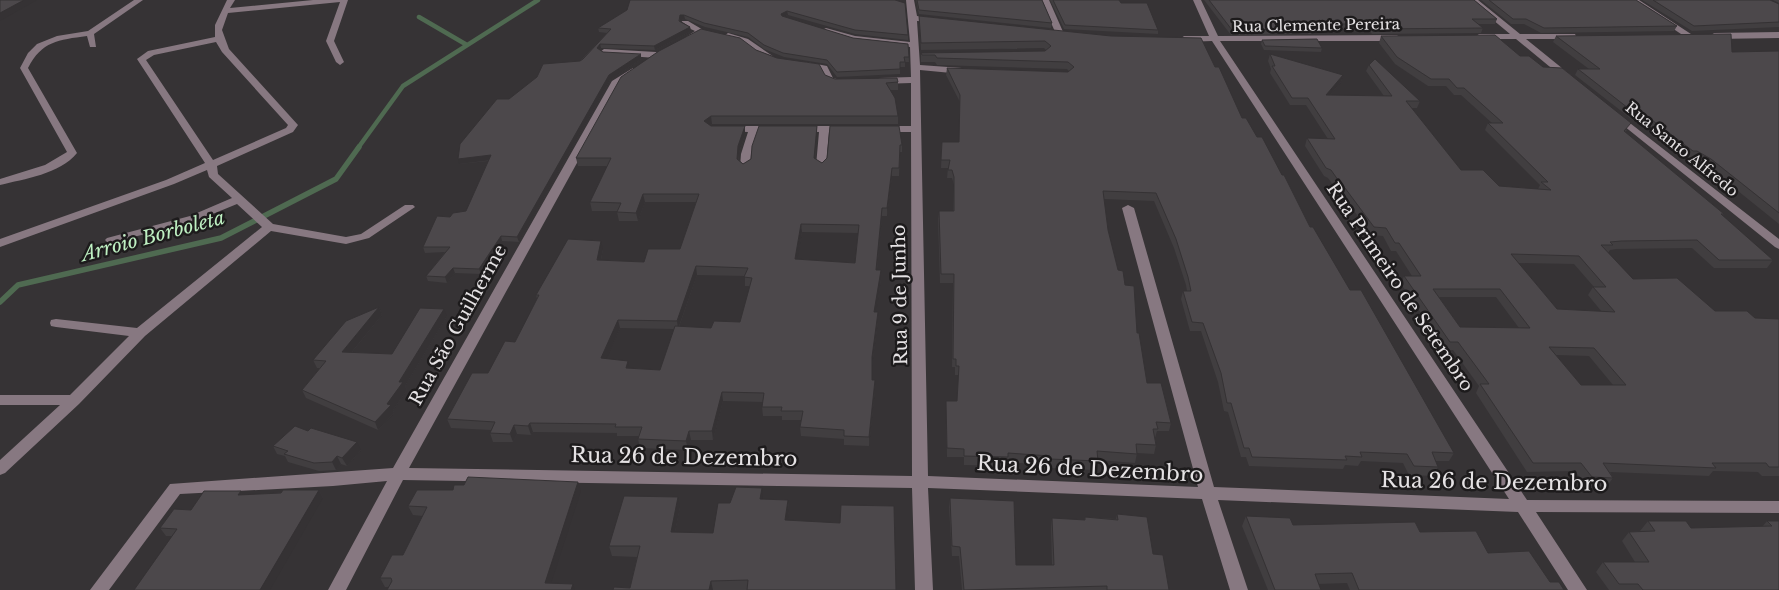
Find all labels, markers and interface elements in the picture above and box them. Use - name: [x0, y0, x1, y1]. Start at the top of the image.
- street label: Rua Clemente Pereira: [1232, 14, 1401, 36]
- street label: Rua Santo Alfredo: [1622, 98, 1743, 201]
- street label: Rua Primeiro de Setembro: [1322, 178, 1478, 396]
- water label: Arroio Borboleta: [76, 206, 227, 267]
- street label: Rua 9 de Junho: [888, 224, 912, 366]
- street label: Rua São Guilherme: [405, 241, 511, 409]
- street label: Rua 26 de Dezembro: [570, 442, 798, 472]
- street label: Rua 26 de Dezembro: [976, 450, 1204, 488]
- street label: Rua 26 de Dezembro: [1380, 467, 1608, 497]

